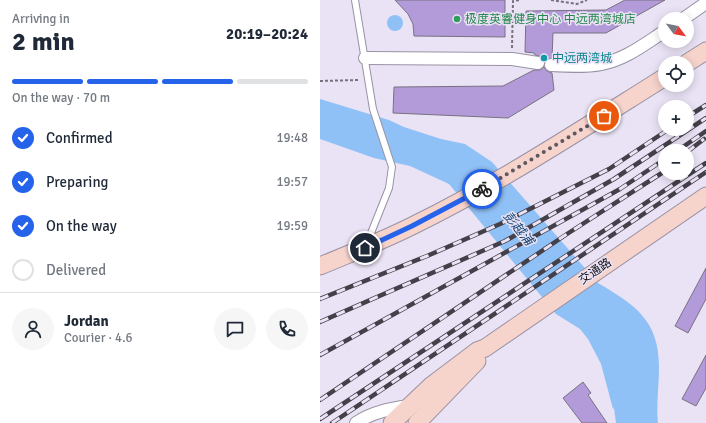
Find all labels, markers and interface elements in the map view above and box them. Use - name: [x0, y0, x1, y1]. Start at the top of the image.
- text: Arriving in: [12, 11, 70, 27]
- place label: 极度英睿健身中心 中远两湾城店: [465, 12, 636, 27]
- north arrow: [658, 12, 694, 48]
- map controls: [658, 12, 694, 180]
- marker: 极度英睿健身中心 中远两湾城店: [452, 14, 462, 24]
- text: 20:19–20:24: [226, 25, 308, 43]
- text: 2 min: [12, 26, 75, 58]
- place label: 中远两湾城: [552, 51, 612, 66]
- marker: 中远两湾城: [539, 53, 549, 63]
- button: locate: [658, 56, 694, 92]
- text: On the way · 70 m: [12, 90, 110, 106]
- pin: [587, 99, 621, 133]
- button: +: [658, 100, 694, 136]
- icon: bag: [593, 105, 615, 127]
- icon: check: [12, 127, 34, 149]
- text: Confirmed: [46, 129, 113, 147]
- text: 19:48: [276, 130, 308, 146]
- button: −: [658, 144, 694, 180]
- courier: [462, 169, 502, 209]
- icon: check: [12, 171, 34, 193]
- text: Preparing: [46, 173, 109, 191]
- text: 19:57: [276, 174, 308, 190]
- icon: bike: [471, 178, 493, 200]
- water label: 彭越浦: [500, 208, 538, 250]
- icon: check: [12, 215, 34, 237]
- text: On the way: [46, 217, 117, 235]
- text: 19:59: [276, 218, 308, 234]
- pin: [348, 231, 382, 265]
- icon: home: [354, 237, 376, 259]
- street label: 交通路: [576, 255, 614, 288]
- text: Delivered: [46, 261, 106, 279]
- button: person: [12, 308, 54, 350]
- button: chat: [214, 308, 256, 350]
- button: phone: [266, 308, 308, 350]
- text: Jordan: [64, 312, 109, 330]
- text: Courier · 4.6: [64, 330, 133, 346]

